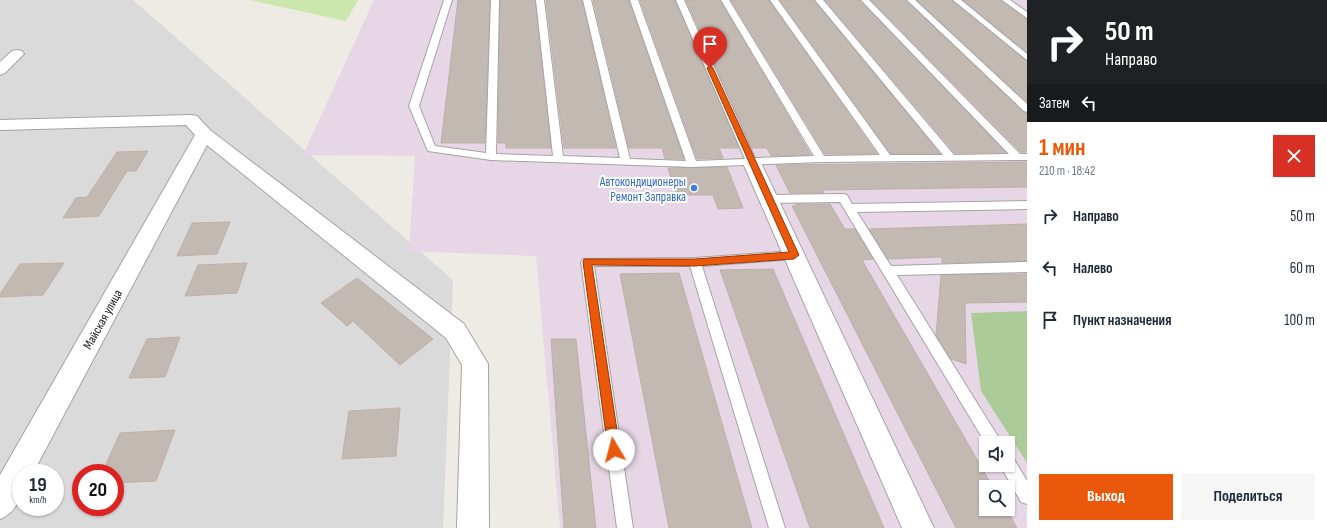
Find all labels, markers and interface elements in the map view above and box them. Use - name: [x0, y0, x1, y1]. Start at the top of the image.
- text: 50 m: [1105, 15, 1154, 48]
- icon: right: [1039, 16, 1091, 68]
- pin: [693, 27, 727, 68]
- icon: arrive: [699, 33, 721, 55]
- text: Направо: [1105, 49, 1157, 70]
- icon: left: [1078, 92, 1100, 114]
- text: Затем: [1039, 94, 1070, 113]
- text: 1 мин: [1039, 133, 1086, 162]
- button: close: [1273, 135, 1315, 177]
- text: 210 m · 18:42: [1039, 163, 1095, 179]
- place label: Автокондиционеры Ремонт Заправка: [599, 174, 686, 205]
- marker: Автокондиционеры Ремонт Заправка: [689, 183, 699, 193]
- icon: right: [1039, 205, 1061, 227]
- text: Направо: [1073, 207, 1119, 226]
- text: 50 m: [1290, 207, 1315, 226]
- icon: left: [1039, 257, 1061, 279]
- text: Налево: [1073, 259, 1113, 278]
- text: 60 m: [1290, 259, 1315, 278]
- street label: Майская улица: [80, 287, 126, 352]
- icon: arrive: [1039, 309, 1061, 331]
- text: Пункт назначения: [1073, 311, 1171, 330]
- text: 100 m: [1284, 311, 1315, 330]
- position arrow: [593, 429, 635, 471]
- map controls: [979, 436, 1015, 516]
- button: sound: [979, 436, 1015, 472]
- speed limit sign: 20: [72, 464, 124, 516]
- text: 19: [29, 473, 47, 497]
- button: Выход: [1039, 474, 1173, 520]
- button: Поделиться: [1181, 474, 1315, 520]
- button: search: [979, 480, 1015, 516]
- text: km/h: [29, 494, 47, 506]

